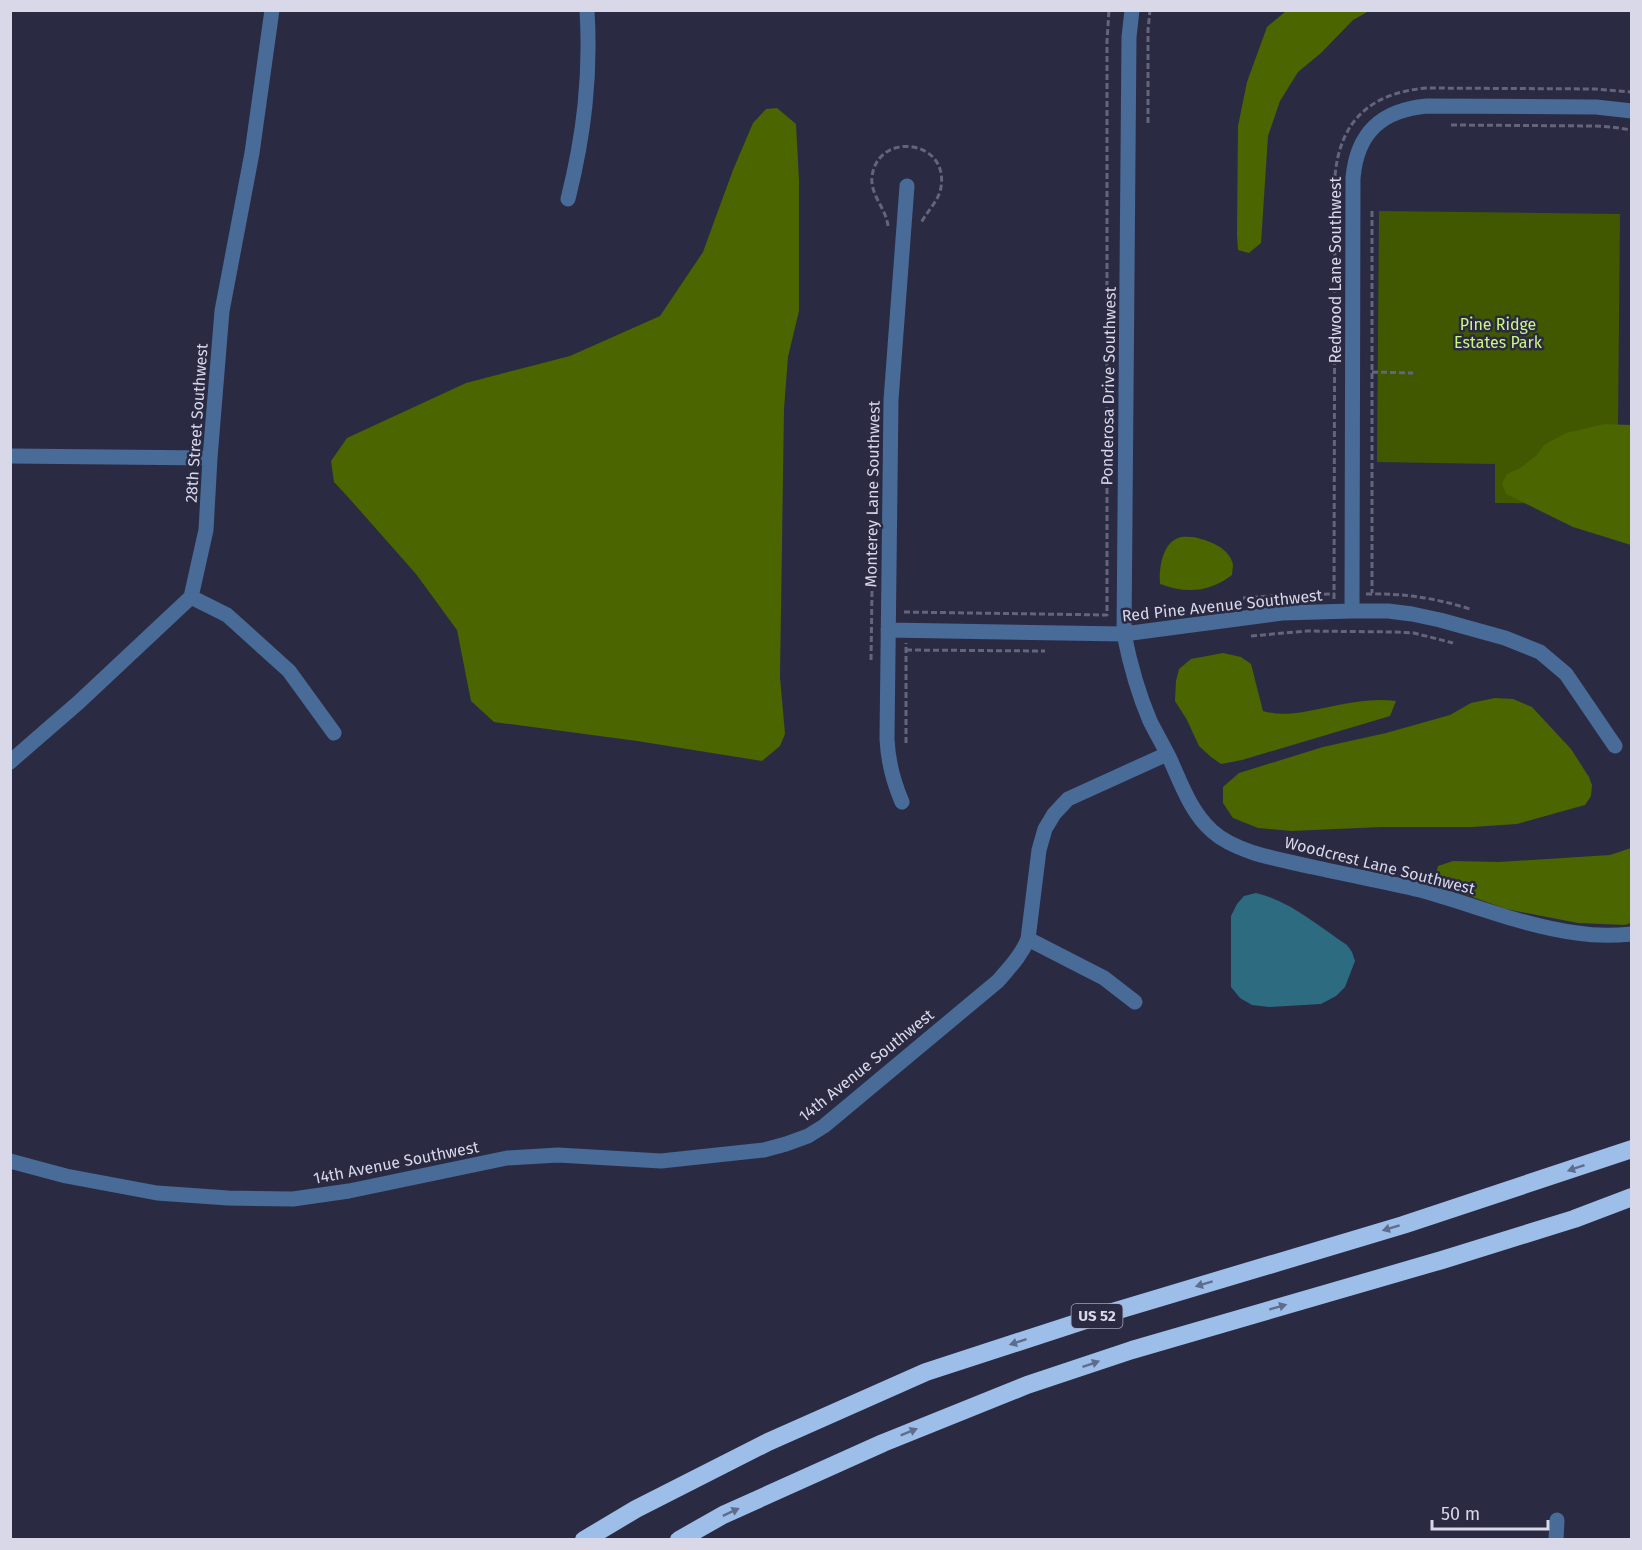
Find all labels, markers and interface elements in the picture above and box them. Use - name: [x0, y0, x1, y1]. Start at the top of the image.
- street label: Redwood Lane Southwest: [1326, 177, 1345, 363]
- street label: Ponderosa Drive Southwest: [1097, 286, 1120, 486]
- park label: Pine Ridge Estates Park: [1454, 315, 1543, 352]
- street label: 28th Street Southwest: [181, 342, 212, 503]
- street label: Monterey Lane Southwest: [861, 400, 884, 588]
- street label: Red Pine Avenue Southwest: [1121, 585, 1323, 625]
- street label: Woodcrest Lane Southwest: [1283, 833, 1477, 898]
- street label: 14th Avenue Southwest: [795, 1005, 938, 1126]
- street label: 14th Avenue Southwest: [312, 1137, 481, 1188]
- one-way arrow: [1567, 1164, 1585, 1173]
- one-way arrow: [1382, 1224, 1400, 1233]
- one-way arrow: [1195, 1280, 1213, 1289]
- one-way arrow: [1269, 1302, 1287, 1311]
- road number: US 52: [1072, 1304, 1122, 1328]
- one-way arrow: [1009, 1338, 1027, 1347]
- one-way arrow: [1082, 1358, 1100, 1368]
- one-way arrow: [900, 1427, 918, 1437]
- scale bar: [1432, 1493, 1548, 1531]
- text: 50 m: [1441, 1503, 1480, 1525]
- one-way arrow: [722, 1507, 739, 1516]

